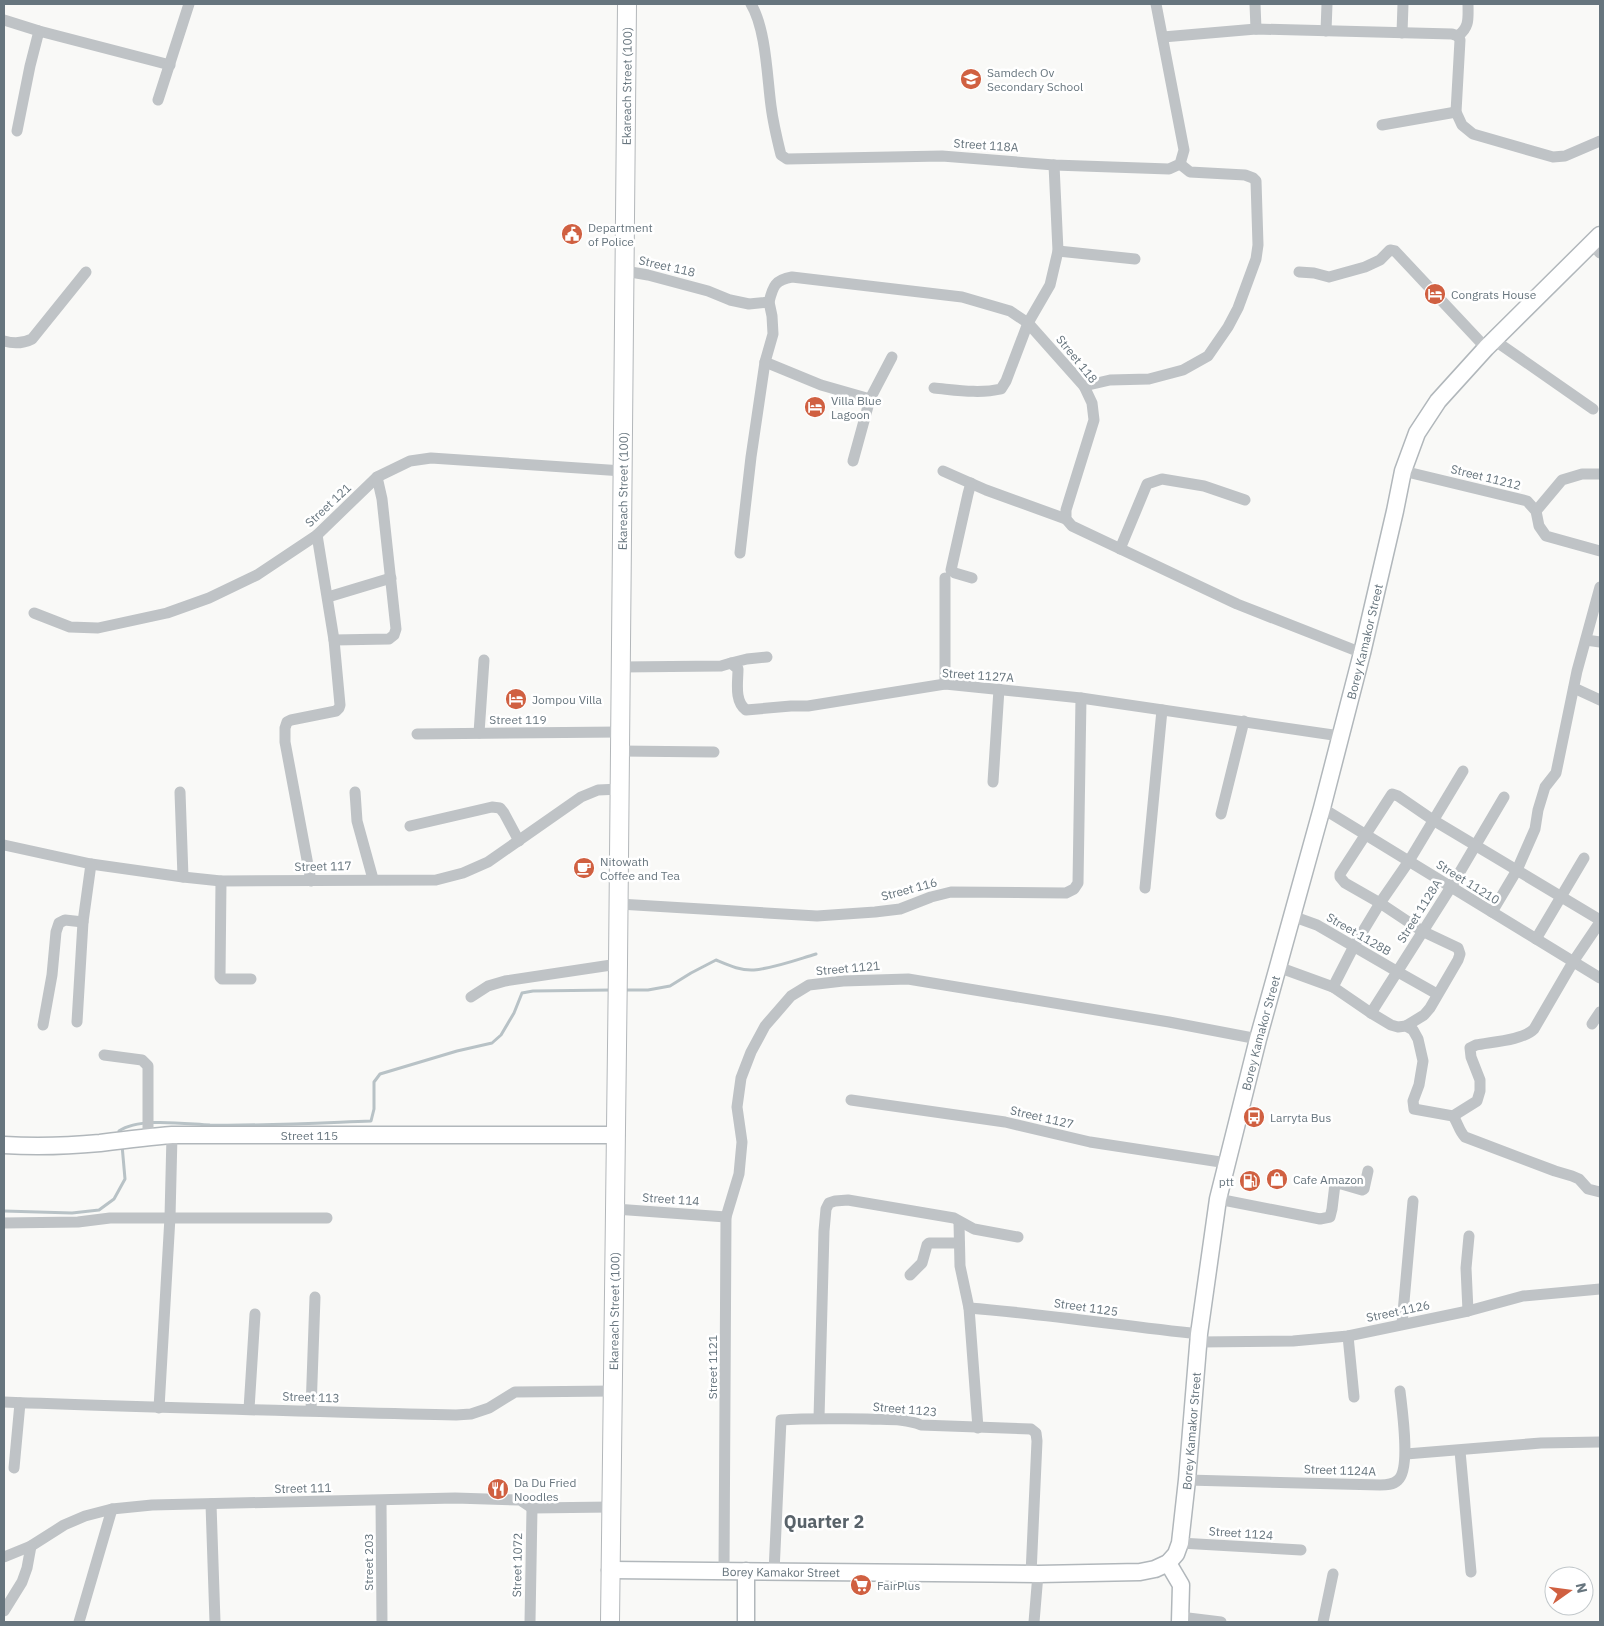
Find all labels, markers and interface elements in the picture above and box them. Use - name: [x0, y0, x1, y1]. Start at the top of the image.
- street label: Ekareach Street (100): [618, 27, 634, 145]
- place label: Samdech Ov Secondary School: [987, 65, 1083, 94]
- school or university icon: Samdech Ov Secondary School: [959, 67, 983, 91]
- street label: Street 118A: [953, 135, 1019, 155]
- place label: Department of Police: [588, 220, 653, 249]
- public building icon: Department of Police: [560, 222, 584, 246]
- street label: Street 118: [637, 252, 697, 280]
- hotel icon: Congrats House: [1423, 282, 1447, 306]
- place label: Congrats House: [1451, 287, 1537, 302]
- street label: Street 118: [1053, 332, 1101, 386]
- place label: Villa Blue Lagoon: [831, 393, 882, 422]
- hotel icon: Villa Blue Lagoon: [803, 395, 827, 419]
- street label: Ekareach Street (100): [614, 432, 630, 550]
- street label: Street 11212: [1449, 461, 1523, 493]
- street label: Street 121: [302, 480, 354, 530]
- street label: Borey Kamakor Street: [1343, 582, 1385, 701]
- street label: Street 1127A: [941, 665, 1015, 685]
- hotel icon: Jompou Villa: [504, 687, 528, 711]
- place label: Jompou Villa: [532, 692, 602, 707]
- street label: Street 119: [489, 712, 547, 727]
- place label: Nitowath Coffee and Tea: [600, 854, 681, 883]
- cafe icon: Nitowath Coffee and Tea: [572, 856, 596, 880]
- street label: Street 11210: [1434, 857, 1502, 907]
- street label: Street 117: [294, 858, 352, 874]
- street label: Street 116: [879, 874, 939, 904]
- street label: Street 1128A: [1393, 876, 1445, 946]
- street label: Street 1128B: [1324, 909, 1394, 959]
- street label: Street 1121: [815, 958, 881, 978]
- street label: Borey Kamakor Street: [1238, 974, 1283, 1092]
- street label: Street 1127: [1009, 1102, 1075, 1132]
- bus stop icon: Larryta Bus: [1242, 1105, 1266, 1129]
- place label: Larryta Bus: [1270, 1110, 1331, 1125]
- street label: Street 115: [281, 1128, 338, 1143]
- shop icon: Cafe Amazon: [1265, 1167, 1289, 1191]
- fuel station icon: ptt: [1238, 1169, 1262, 1193]
- place label: Cafe Amazon: [1293, 1172, 1364, 1187]
- place label: ptt: [1219, 1174, 1234, 1189]
- street label: Street 114: [642, 1190, 700, 1208]
- street label: Ekareach Street (100): [606, 1252, 622, 1370]
- street label: Street 1125: [1053, 1295, 1119, 1319]
- street label: Street 1126: [1365, 1297, 1431, 1325]
- street label: Street 1121: [705, 1335, 720, 1399]
- street label: Borey Kamakor Street: [1178, 1371, 1203, 1491]
- street label: Street 113: [282, 1389, 340, 1405]
- street label: Street 1123: [872, 1399, 938, 1419]
- street label: Street 1124A: [1304, 1461, 1377, 1479]
- place label: Da Du Fried Noodles: [514, 1475, 576, 1504]
- restaurant icon: Da Du Fried Noodles: [486, 1477, 510, 1501]
- street label: Street 111: [274, 1480, 332, 1496]
- district label: Quarter 2: [784, 1510, 864, 1533]
- street label: Street 1124: [1208, 1523, 1274, 1543]
- street label: Street 203: [361, 1533, 376, 1591]
- street label: Street 1072: [509, 1533, 525, 1597]
- street label: Borey Kamakor Street: [722, 1564, 840, 1580]
- north arrow: [1544, 1566, 1594, 1616]
- supermarket icon: FairPlus: [849, 1573, 873, 1597]
- place label: FairPlus: [877, 1578, 920, 1593]
- text: N: [1572, 1581, 1592, 1595]

